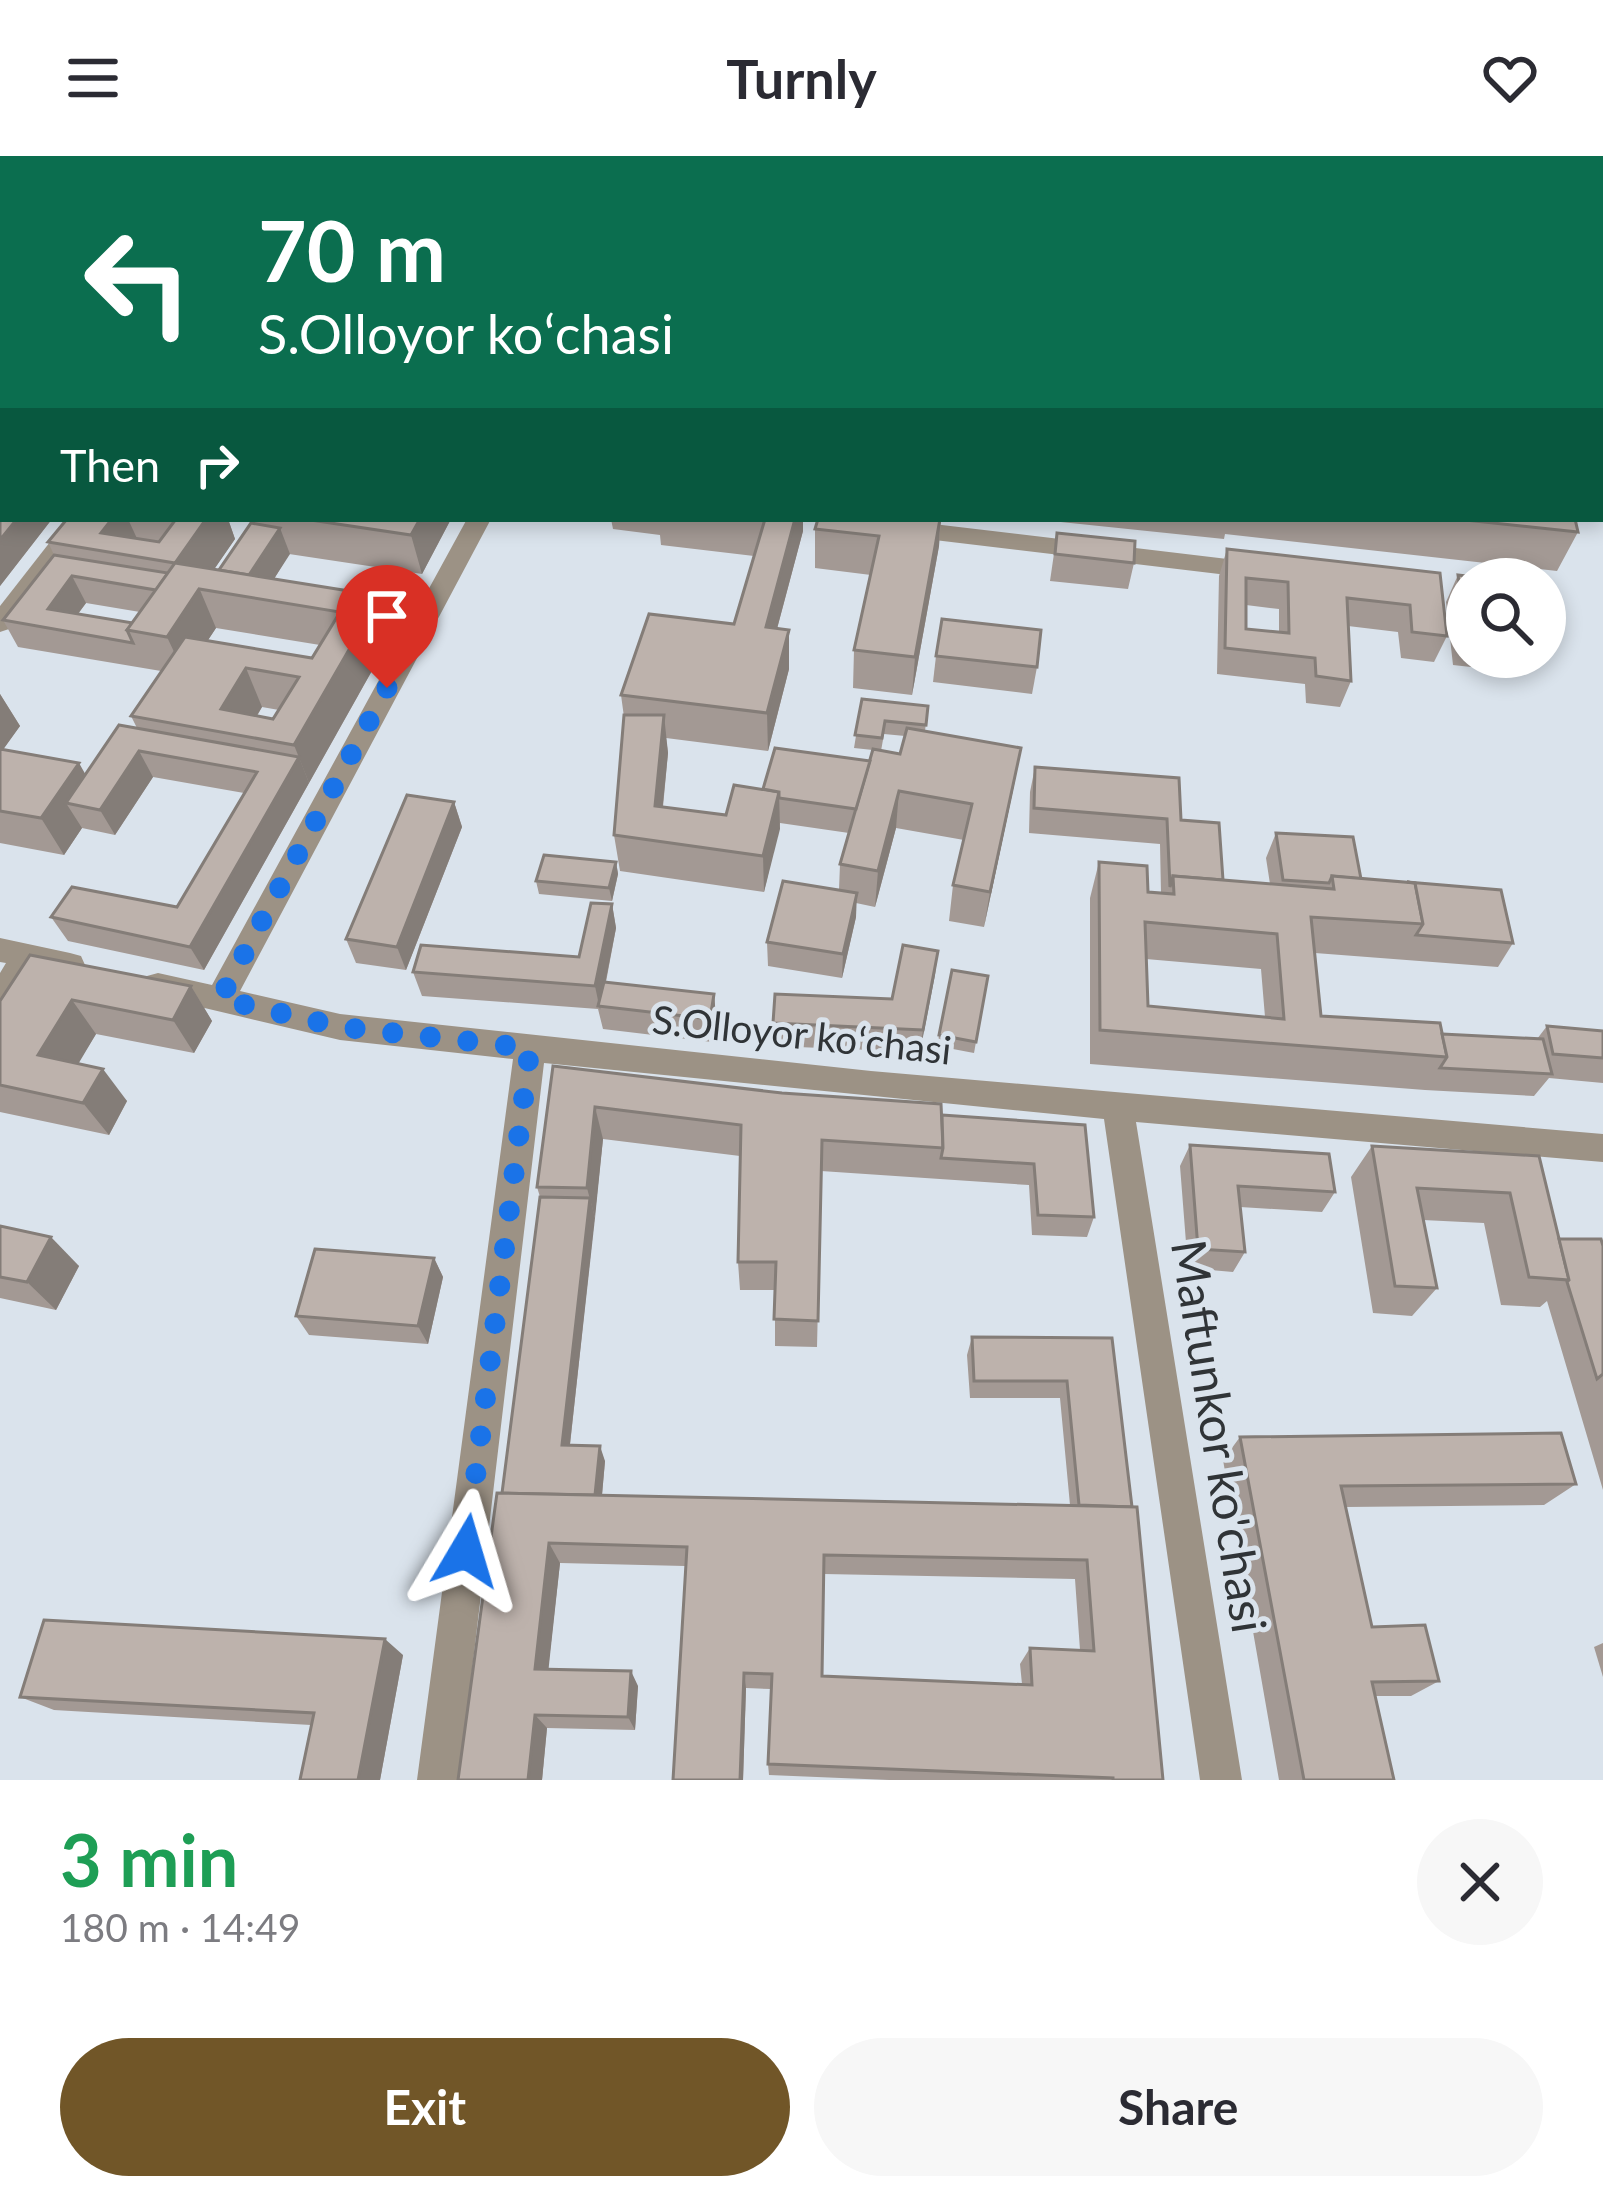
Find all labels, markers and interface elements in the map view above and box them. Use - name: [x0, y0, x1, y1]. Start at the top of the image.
- icon: menu: [60, 45, 126, 111]
- icon: heart: [1477, 45, 1543, 111]
- text: Turnly: [726, 46, 877, 111]
- text: 70 m: [258, 199, 446, 300]
- icon: left: [60, 204, 216, 360]
- text: S.Olloyor koʻchasi: [258, 301, 674, 366]
- icon: right: [184, 432, 250, 498]
- text: Then: [60, 438, 160, 492]
- map controls: [1446, 558, 1566, 678]
- button: search: [1446, 558, 1566, 678]
- pin: [336, 565, 438, 688]
- icon: arrive: [354, 583, 420, 649]
- street label: S.Olloyor koʻchasi: [650, 995, 954, 1073]
- street label: Maftunkor ko'chasi: [1161, 1236, 1279, 1636]
- position arrow: [403, 1488, 529, 1614]
- text: 3 min: [60, 1816, 238, 1902]
- button: close: [1417, 1819, 1543, 1945]
- text: 180 m · 14:49: [60, 1904, 300, 1950]
- button: Exit: [60, 2038, 790, 2176]
- button: Share: [814, 2038, 1543, 2176]

